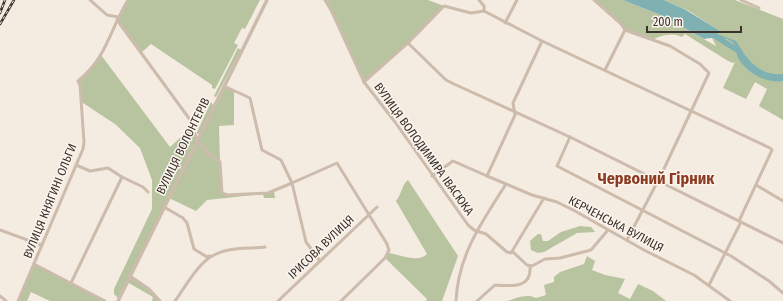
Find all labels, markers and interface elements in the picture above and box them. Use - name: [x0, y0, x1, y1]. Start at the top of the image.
- scale bar: [647, 8, 741, 34]
- text: 200 m: [653, 15, 683, 29]
- street label: ВУЛИЦЯ ВОЛОДИМИРА ІВАСЮКА: [371, 80, 477, 218]
- street label: ВУЛИЦЯ ВОЛОНТЕРІВ: [154, 95, 213, 197]
- street label: ВУЛИЦЯ КНЯГИНІ ОЛЬГИ: [21, 142, 79, 260]
- district label: Червоний Гірник: [598, 169, 715, 188]
- street label: КЕРЧЕНСЬКА ВУЛИЦЯ: [566, 193, 666, 255]
- street label: ІРИСОВА ВУЛИЦЯ: [285, 212, 357, 282]

